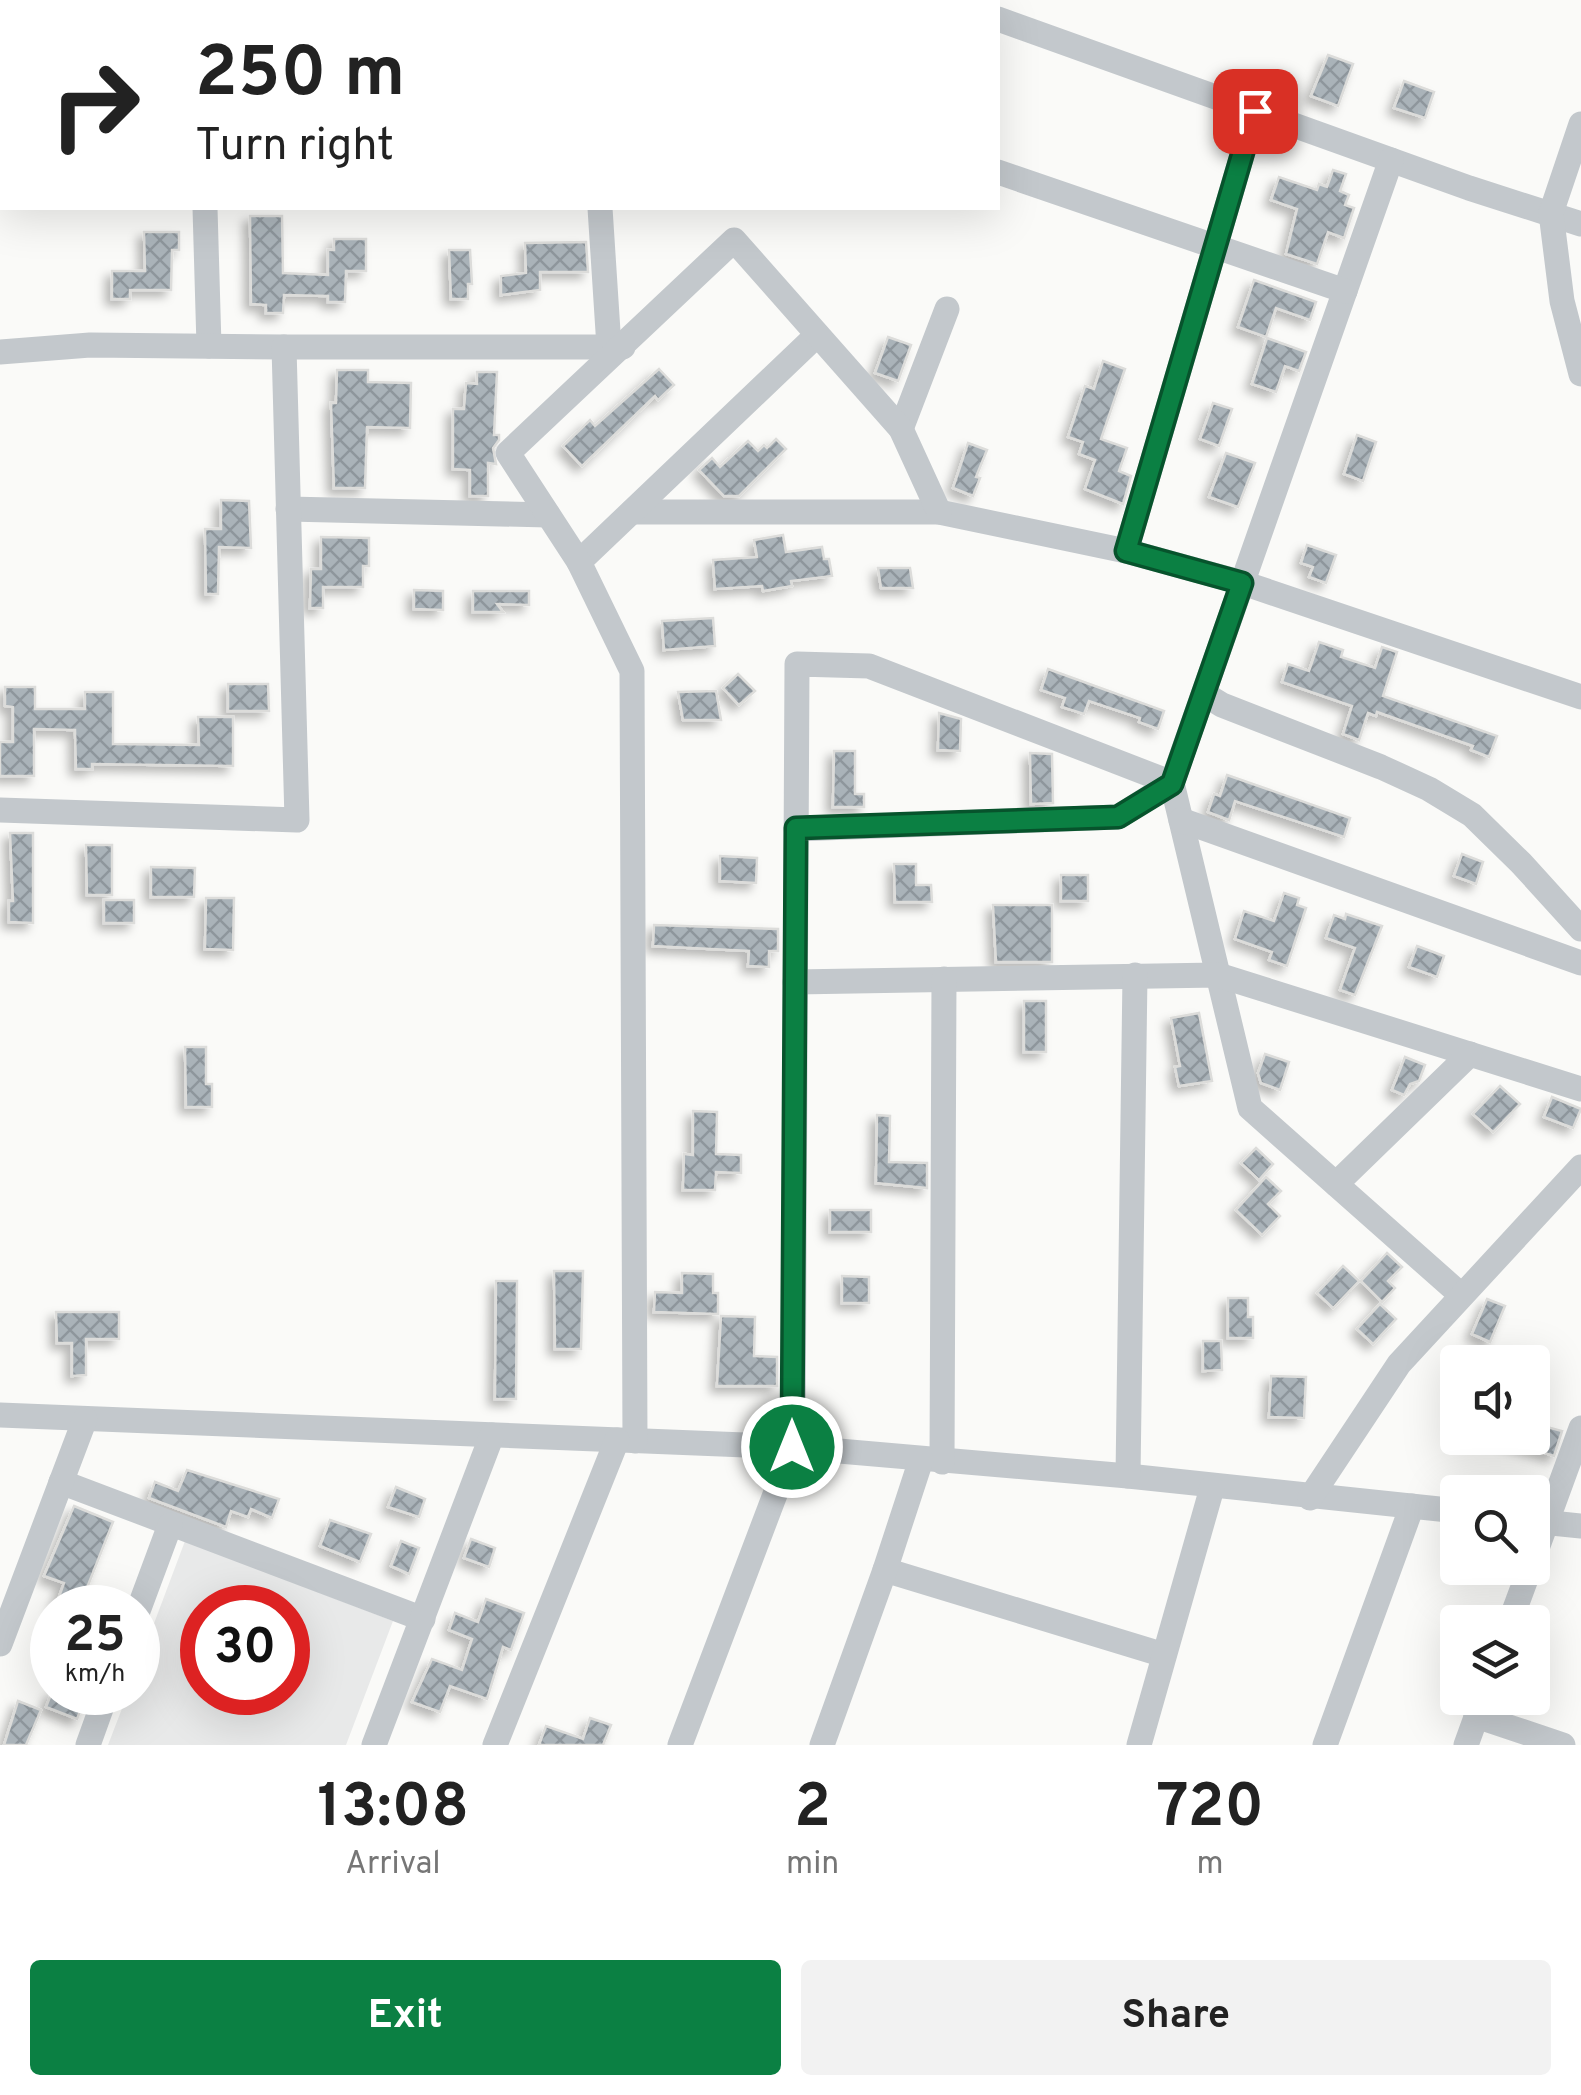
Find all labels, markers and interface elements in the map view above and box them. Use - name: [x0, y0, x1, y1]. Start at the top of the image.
- text: 250 m: [195, 32, 405, 121]
- icon: right: [30, 40, 160, 170]
- pin: [1213, 69, 1298, 154]
- icon: arrive: [1228, 84, 1283, 139]
- text: Turn right: [195, 119, 394, 176]
- map controls: [1440, 1345, 1550, 1715]
- button: sound: [1440, 1345, 1550, 1455]
- position arrow: [740, 1395, 844, 1499]
- button: search: [1440, 1475, 1550, 1585]
- speed limit sign: 30: [180, 1585, 310, 1715]
- button: layers: [1440, 1605, 1550, 1715]
- text: 25: [64, 1606, 126, 1669]
- text: km/h: [65, 1659, 125, 1691]
- text: 13:08: [317, 1772, 469, 1848]
- text: 2: [794, 1772, 831, 1848]
- text: 720: [1156, 1772, 1264, 1848]
- text: Arrival: [345, 1845, 441, 1885]
- text: min: [786, 1845, 839, 1885]
- text: m: [1197, 1845, 1224, 1885]
- button: Exit: [30, 1960, 781, 2075]
- button: Share: [801, 1960, 1551, 2075]

